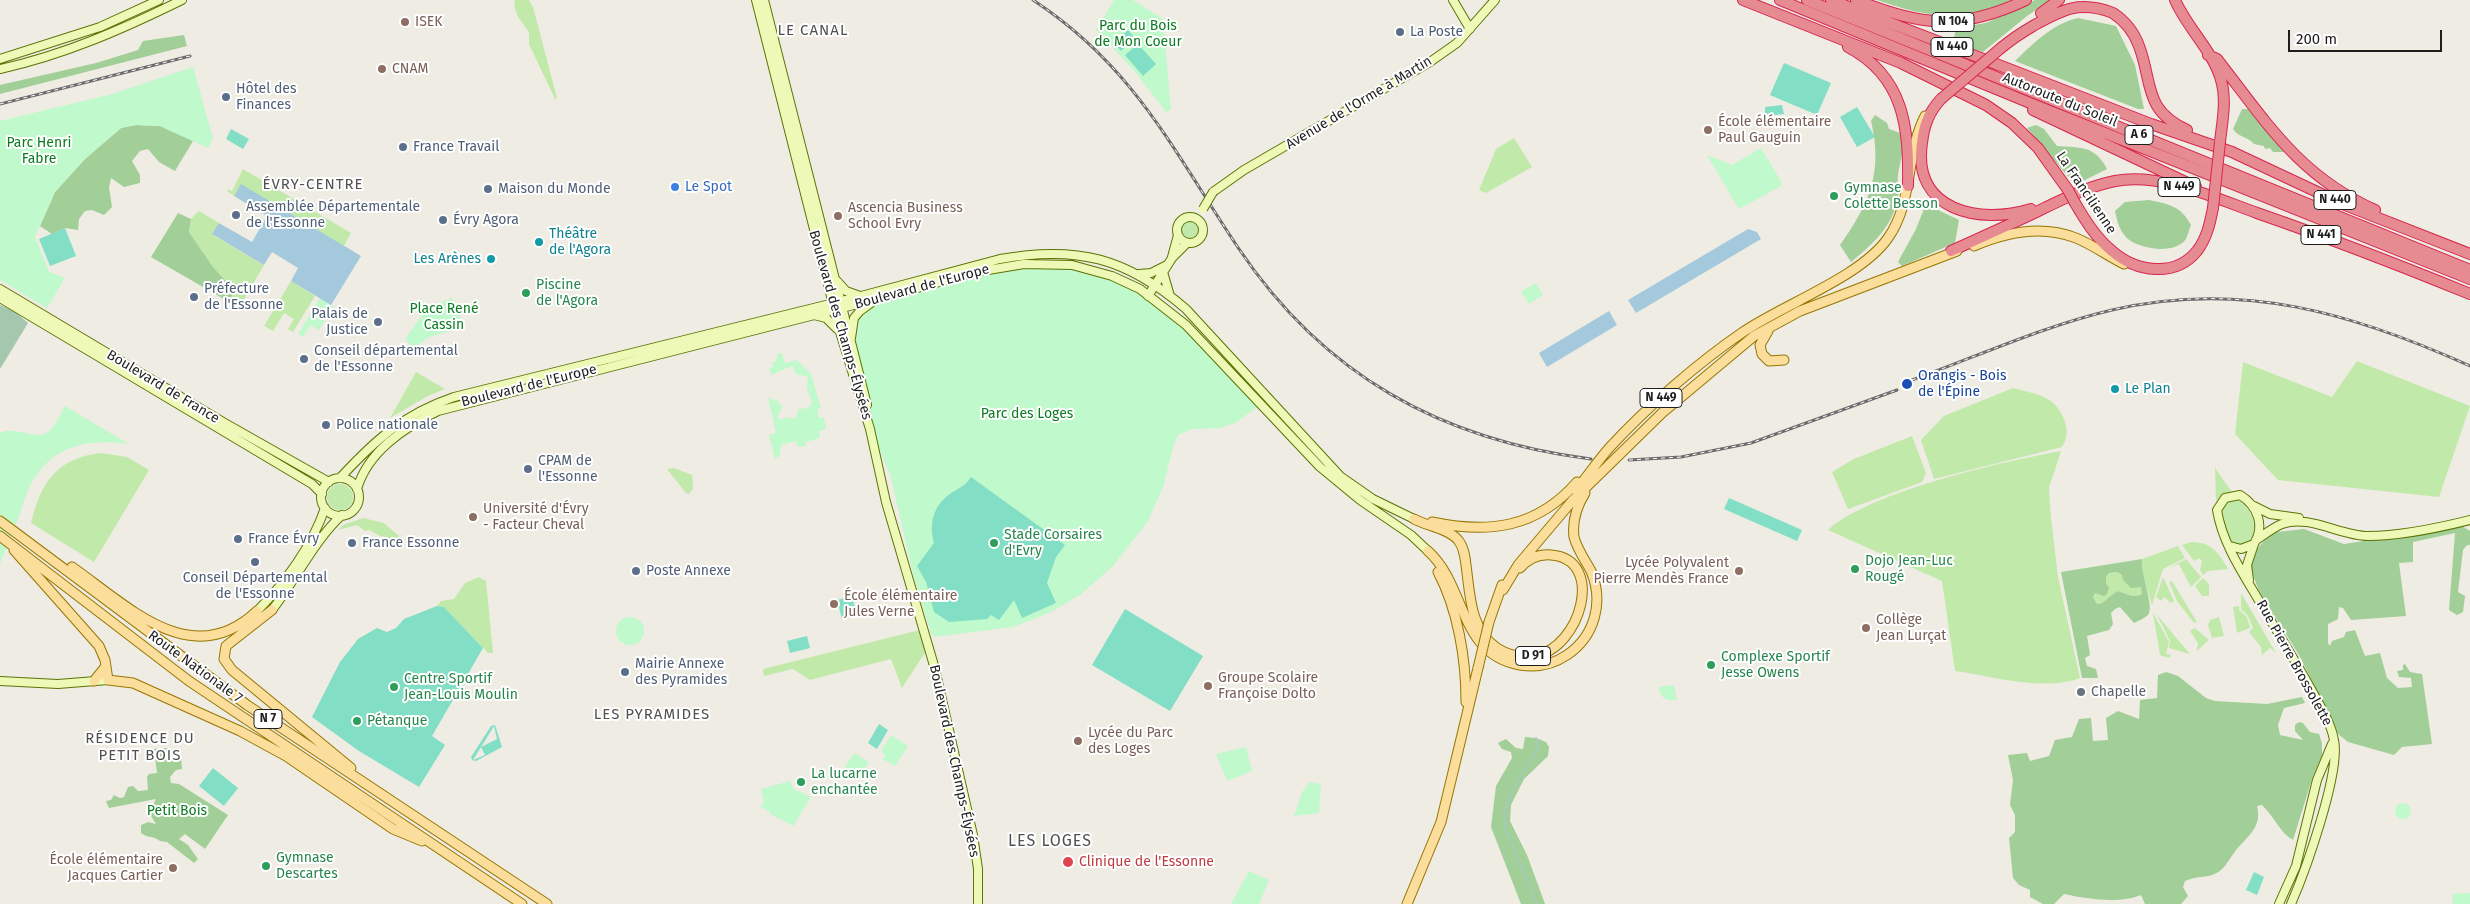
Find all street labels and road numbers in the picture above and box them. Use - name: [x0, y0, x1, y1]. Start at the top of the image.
- road number: N 104: [1932, 13, 1974, 32]
- road number: N 440: [1931, 38, 1973, 56]
- street label: Avenue de l'Orme à Martin: [1283, 53, 1435, 153]
- street label: Autoroute du Soleil: [2000, 69, 2120, 131]
- road number: A 6: [2125, 126, 2153, 144]
- street label: La Francilienne: [2052, 149, 2120, 237]
- road number: N 449: [2158, 178, 2200, 196]
- road number: N 440: [2314, 190, 2356, 210]
- road number: N 441: [2301, 226, 2341, 244]
- street label: Boulevard des Champs-Élysées: [805, 228, 875, 422]
- street label: Boulevard de l'Europe: [853, 261, 991, 313]
- street label: Boulevard de France: [104, 347, 222, 427]
- street label: Boulevard de l'Europe: [460, 361, 598, 411]
- road number: N 449: [1640, 388, 1682, 408]
- street label: Rue Pierre Brossolette: [2252, 597, 2336, 729]
- street label: Route Nationale 7: [145, 627, 245, 707]
- road number: D 91: [1516, 646, 1550, 666]
- street label: Boulevard des Champs-Élysées: [925, 663, 983, 859]
- road number: N 7: [254, 710, 282, 729]

